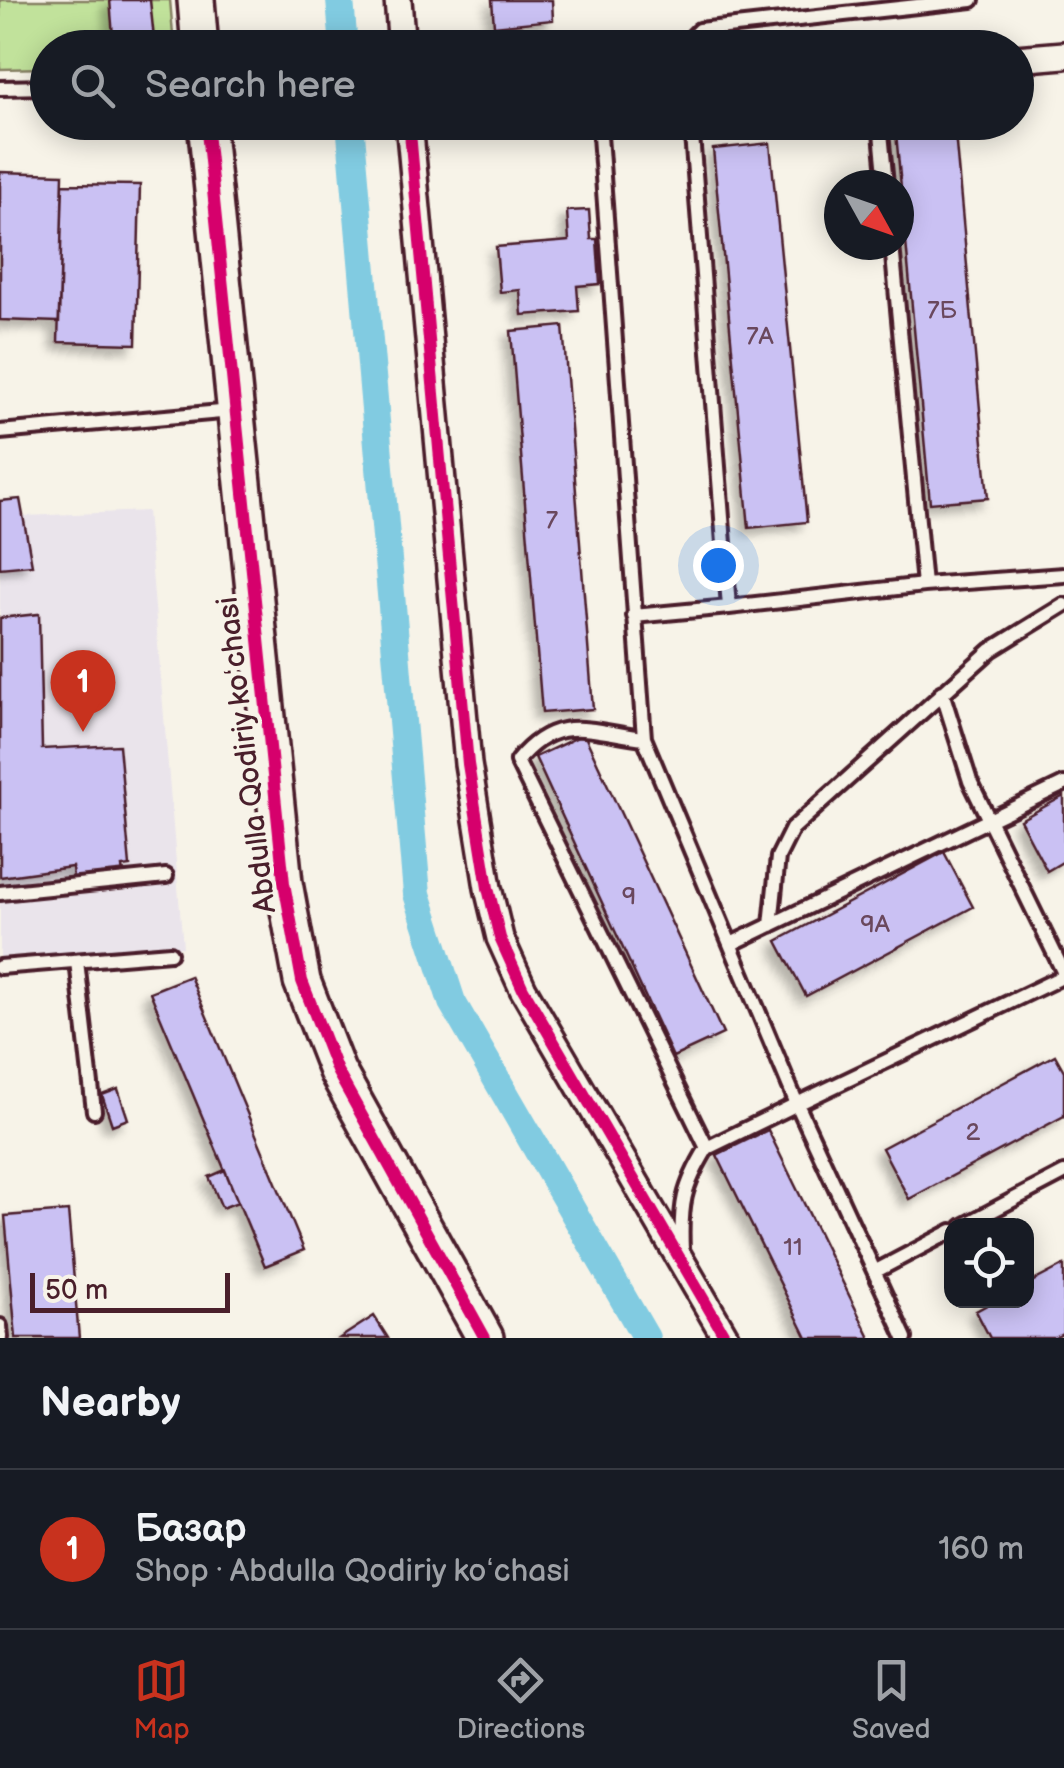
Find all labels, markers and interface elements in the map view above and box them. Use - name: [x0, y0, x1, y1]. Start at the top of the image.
- search box: [30, 30, 1034, 140]
- icon: search: [65, 58, 120, 113]
- text: Search here: [145, 63, 356, 108]
- north arrow: [824, 170, 914, 260]
- house number: 7Б: [927, 295, 957, 326]
- house number: 7А: [746, 321, 775, 352]
- house number: 7: [546, 505, 559, 536]
- your location: [693, 540, 744, 591]
- street label: Abdulla Qodiriy koʻchasi: [210, 595, 284, 915]
- pin: 1: [51, 650, 116, 732]
- house number: 9: [622, 881, 636, 912]
- house number: 9А: [860, 909, 891, 940]
- house number: 2: [966, 1117, 981, 1148]
- map controls: [944, 1218, 1034, 1308]
- button: locate: [944, 1218, 1034, 1308]
- house number: 11: [783, 1232, 803, 1263]
- scale bar: [30, 1268, 230, 1312]
- text: 50 m: [45, 1274, 108, 1307]
- text: Nearby: [40, 1378, 180, 1429]
- text: Базар: [135, 1507, 247, 1552]
- text: 1: [66, 1530, 79, 1569]
- text: 160 m: [938, 1530, 1024, 1569]
- text: Shop · Abdulla Qodiriy koʻchasi: [135, 1552, 570, 1591]
- tab: Map: [133, 1653, 190, 1746]
- tab: Directions: [456, 1653, 585, 1746]
- tab: Saved: [852, 1653, 931, 1746]

